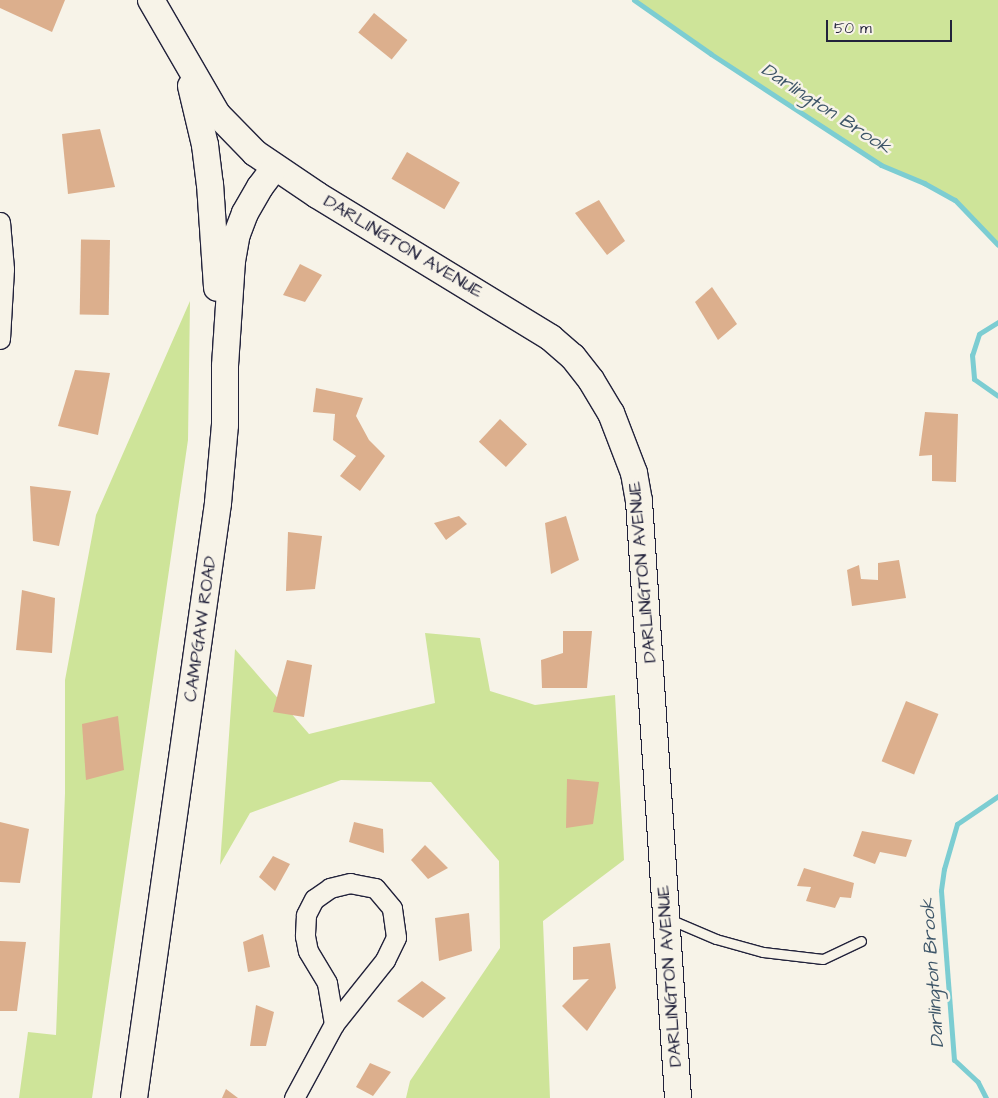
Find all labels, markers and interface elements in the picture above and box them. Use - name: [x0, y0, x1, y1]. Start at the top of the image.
- scale bar: [828, 10, 954, 42]
- text: 50 m: [834, 18, 872, 39]
- water label: Darlington Brook: [757, 59, 895, 159]
- street label: DARLINGTON AVENUE: [319, 191, 487, 303]
- street label: DARLINGTON AVENUE: [624, 480, 662, 664]
- street label: CAMPGAW ROAD: [180, 555, 222, 703]
- street label: DARLINGTON AVENUE: [653, 884, 687, 1068]
- water label: Darlington Brook: [916, 897, 950, 1049]

